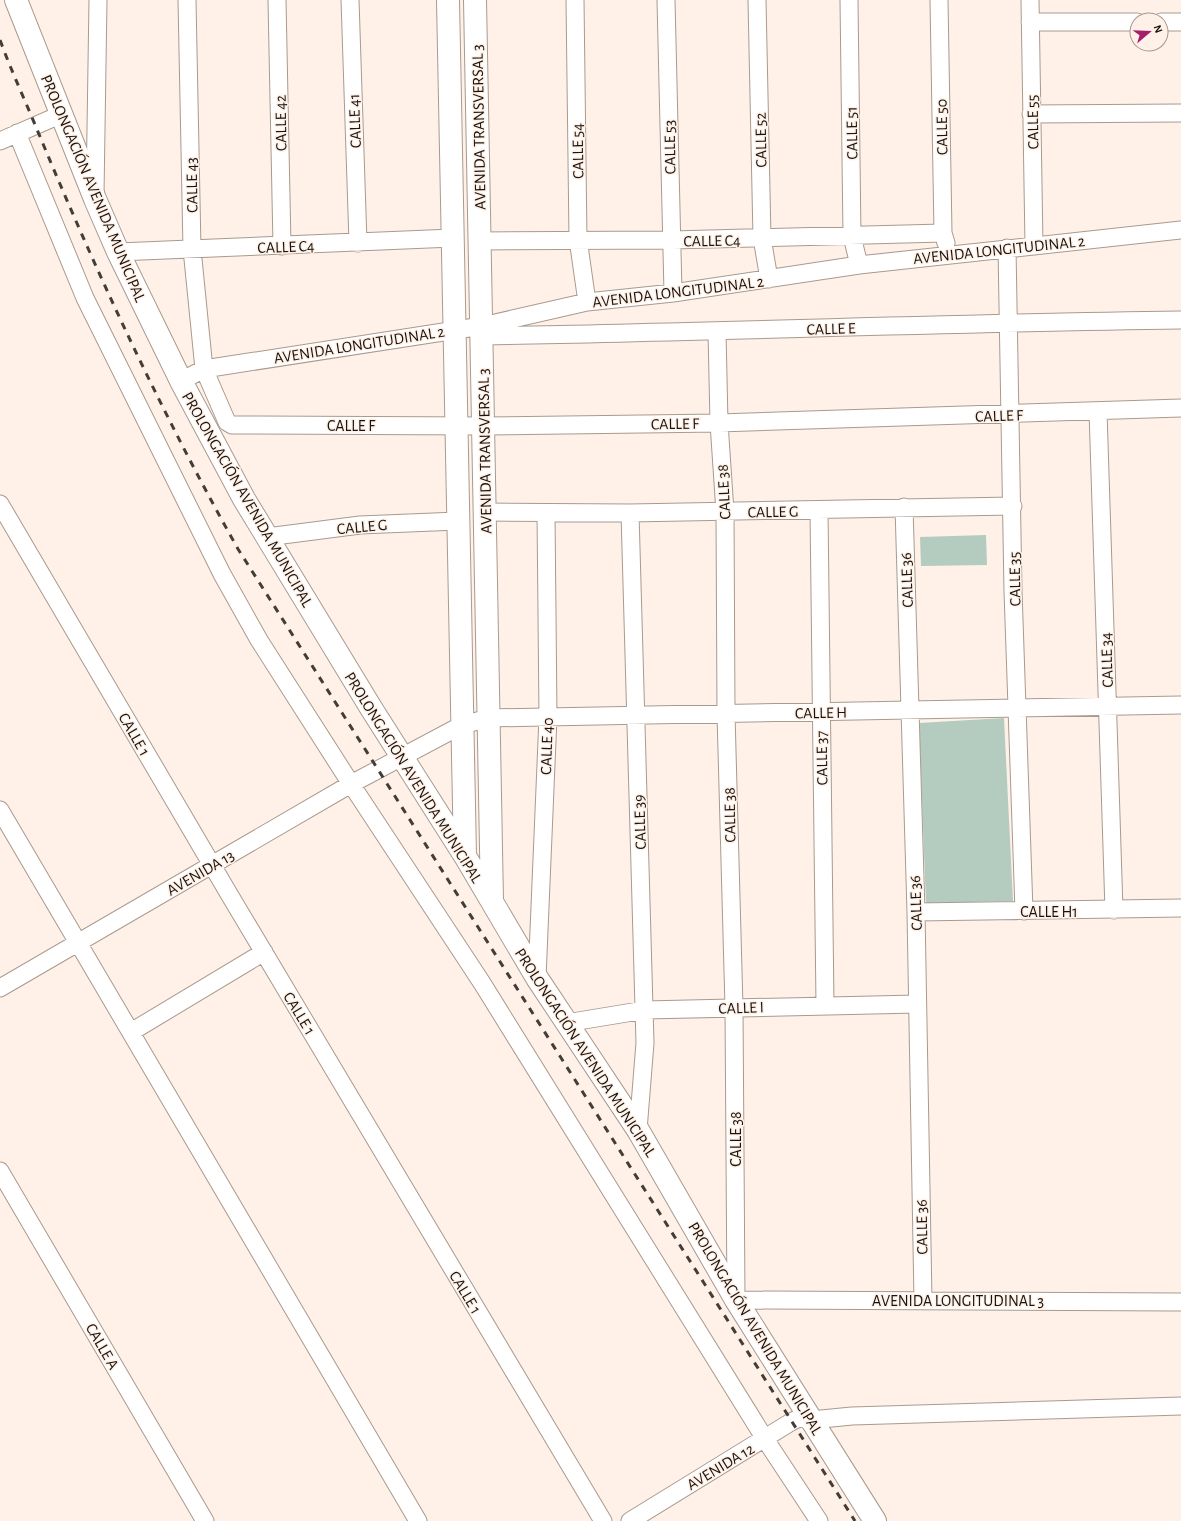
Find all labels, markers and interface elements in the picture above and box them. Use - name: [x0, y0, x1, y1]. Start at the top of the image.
- north arrow: [1129, 12, 1169, 52]
- text: N: [1152, 23, 1164, 34]
- street label: AVENIDA TRANSVERSAL 3: [470, 44, 488, 210]
- street label: PROLONGACIÓN AVENIDA MUNICIPAL: [38, 72, 150, 305]
- street label: CALLE 41: [346, 93, 364, 148]
- street label: CALLE 42: [273, 95, 289, 151]
- street label: CALLE 55: [1025, 95, 1041, 149]
- street label: CALLE 50: [934, 99, 950, 155]
- street label: CALLE 51: [844, 106, 860, 160]
- street label: CALLE 52: [753, 112, 769, 168]
- street label: CALLE 53: [662, 120, 678, 174]
- street label: CALLE 54: [570, 123, 586, 179]
- street label: CALLE 43: [184, 157, 200, 213]
- street label: CALLE C4: [683, 232, 741, 249]
- street label: AVENIDA LONGITUDINAL 2: [912, 233, 1086, 267]
- street label: CALLE C4: [257, 238, 315, 256]
- street label: AVENIDA LONGITUDINAL 2: [591, 274, 765, 310]
- street label: CALLE E: [806, 320, 856, 338]
- street label: AVENIDA LONGITUDINAL 2: [273, 324, 446, 366]
- street label: AVENIDA TRANSVERSAL 3: [476, 368, 494, 534]
- street label: PROLONGACIÓN AVENIDA MUNICIPAL: [179, 388, 317, 610]
- street label: CALLE F: [975, 407, 1024, 425]
- street label: CALLE F: [651, 416, 700, 432]
- street label: CALLE F: [327, 418, 376, 434]
- street label: CALLE 38: [715, 464, 733, 520]
- street label: CALLE G: [747, 504, 799, 520]
- street label: CALLE G: [336, 517, 388, 537]
- street label: CALLE 36: [898, 552, 916, 608]
- street label: CALLE 35: [1007, 552, 1023, 606]
- street label: CALLE 34: [1098, 632, 1116, 688]
- street label: PROLONGACIÓN AVENIDA MUNICIPAL: [341, 668, 487, 886]
- street label: CALLE H: [795, 705, 847, 721]
- street label: CALLE 1: [116, 710, 153, 759]
- street label: CALLE 40: [538, 717, 556, 775]
- street label: CALLE 37: [814, 730, 830, 785]
- street label: CALLE 38: [722, 787, 738, 843]
- street label: CALLE 39: [631, 794, 649, 850]
- street label: AVENIDA 13: [164, 847, 237, 899]
- street label: CALLE 36: [907, 875, 925, 931]
- street label: CALLE H1: [1020, 904, 1078, 920]
- street label: PROLONGACIÓN AVENIDA MUNICIPAL: [512, 944, 661, 1160]
- street label: CALLE 1: [280, 989, 318, 1038]
- street label: CALLE I: [718, 999, 764, 1017]
- street label: CALLE 38: [728, 1111, 744, 1167]
- street label: CALLE 36: [914, 1199, 930, 1255]
- street label: PROLONGACIÓN AVENIDA MUNICIPAL: [685, 1218, 827, 1438]
- street label: CALLE 1: [446, 1268, 484, 1317]
- street label: AVENIDA LONGITUDINAL 3: [872, 1293, 1044, 1309]
- street label: CALLE A: [83, 1321, 122, 1372]
- street label: AVENIDA 12: [684, 1441, 757, 1493]

